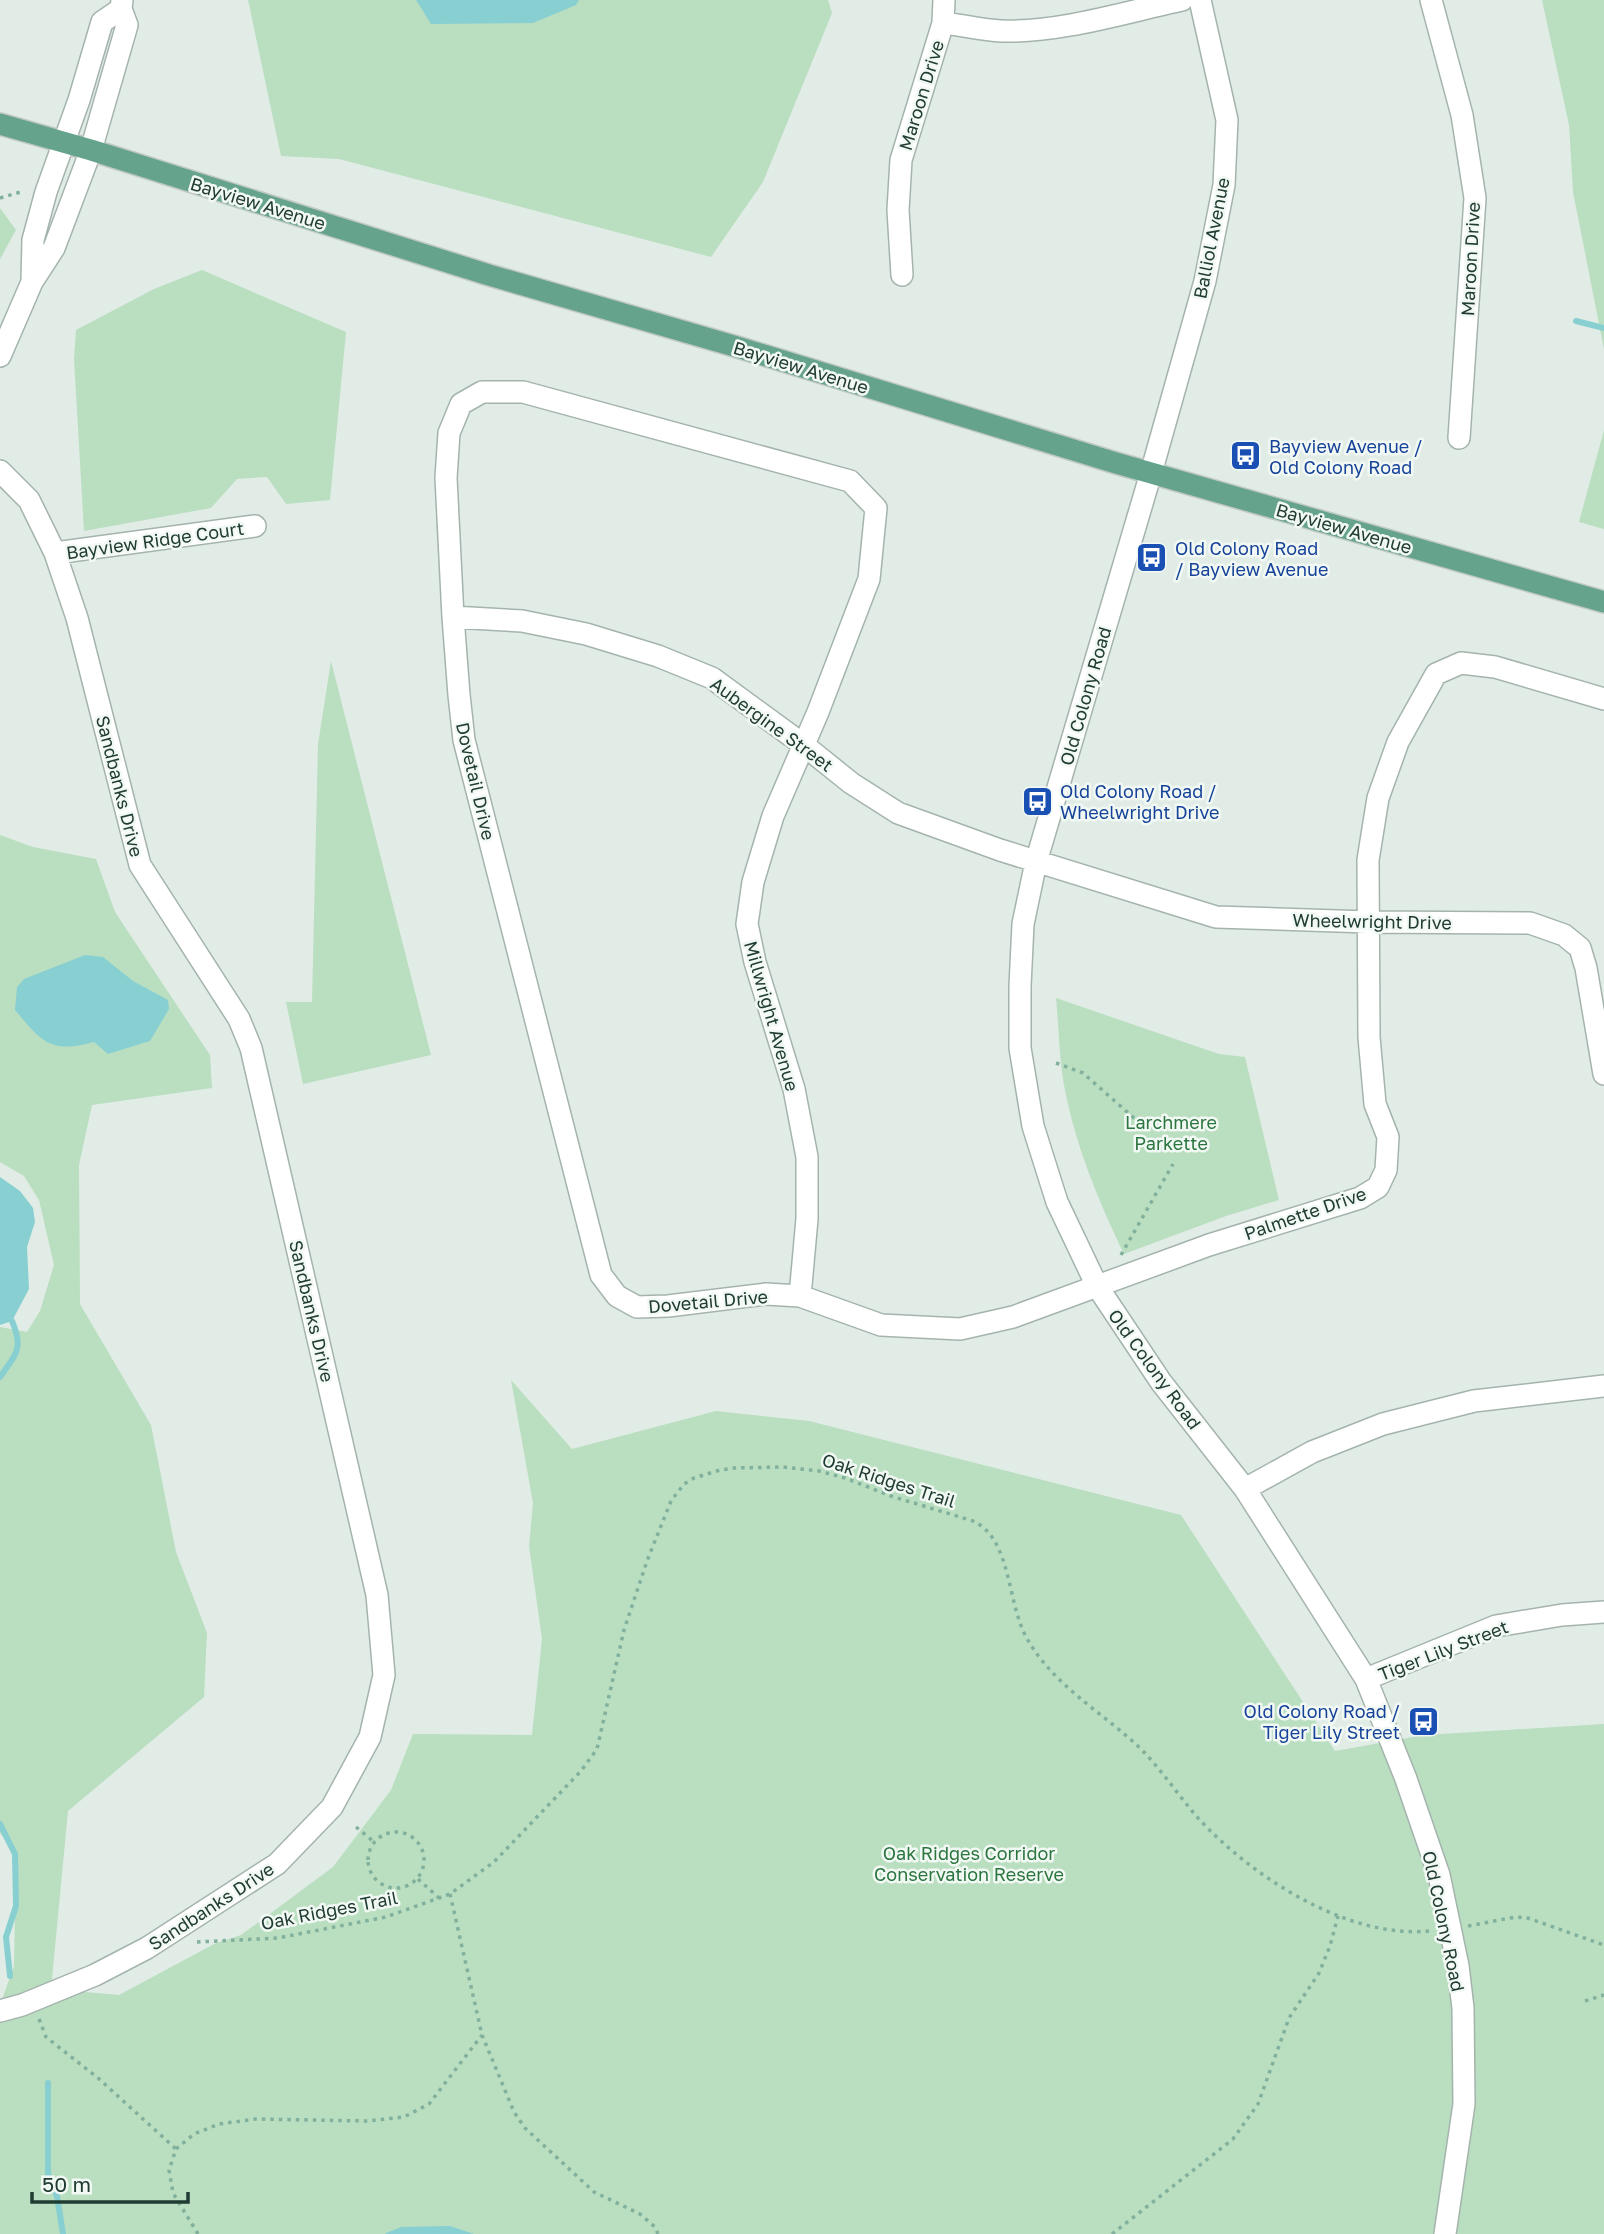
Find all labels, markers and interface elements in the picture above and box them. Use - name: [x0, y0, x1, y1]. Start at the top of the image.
- street label: Maroon Drive: [894, 37, 948, 153]
- street label: Bayview Avenue: [188, 172, 328, 234]
- street label: Balliol Avenue: [1188, 175, 1234, 301]
- street label: Maroon Drive: [1456, 201, 1484, 317]
- street label: Bayview Avenue: [731, 336, 871, 398]
- place label: Bayview Avenue / Old Colony Road: [1269, 435, 1422, 478]
- bus stop icon: Bayview Avenue / Old Colony Road: [1229, 439, 1263, 473]
- street label: Bayview Avenue: [1274, 498, 1414, 558]
- street label: Bayview Ridge Court: [65, 517, 245, 563]
- place label: Old Colony Road / Bayview Avenue: [1175, 537, 1328, 580]
- bus stop icon: Old Colony Road / Bayview Avenue: [1135, 541, 1169, 575]
- street label: Old Colony Road: [1055, 624, 1115, 768]
- street label: Aubergine Street: [706, 672, 838, 776]
- street label: Sandbanks Drive: [92, 713, 148, 859]
- street label: Dovetail Drive: [452, 720, 500, 842]
- place label: Old Colony Road / Wheelwright Drive: [1060, 780, 1220, 823]
- bus stop icon: Old Colony Road / Wheelwright Drive: [1020, 784, 1054, 818]
- street label: Wheelwright Drive: [1292, 909, 1452, 933]
- street label: Millwright Avenue: [740, 938, 804, 1094]
- park label: Larchmere Parkette: [1125, 1111, 1217, 1154]
- street label: Palmette Drive: [1241, 1182, 1369, 1244]
- street label: Sandbanks Drive: [285, 1238, 339, 1384]
- street label: Dovetail Drive: [647, 1285, 769, 1317]
- street label: Old Colony Road: [1104, 1305, 1206, 1433]
- street label: Oak Ridges Trail: [820, 1448, 959, 1512]
- street label: Tiger Lily Street: [1375, 1615, 1511, 1685]
- place label: Old Colony Road / Tiger Lily Street: [1244, 1700, 1400, 1743]
- bus stop icon: Old Colony Road / Tiger Lily Street: [1406, 1704, 1440, 1738]
- park label: Oak Ridges Corridor Conservation Reserve: [874, 1842, 1064, 1885]
- street label: Old Colony Road: [1418, 1849, 1470, 1993]
- street label: Sandbanks Drive: [144, 1857, 278, 1955]
- street label: Oak Ridges Trail: [259, 1886, 400, 1934]
- scale bar: [32, 2160, 187, 2204]
- text: 50 m: [42, 2171, 91, 2197]

